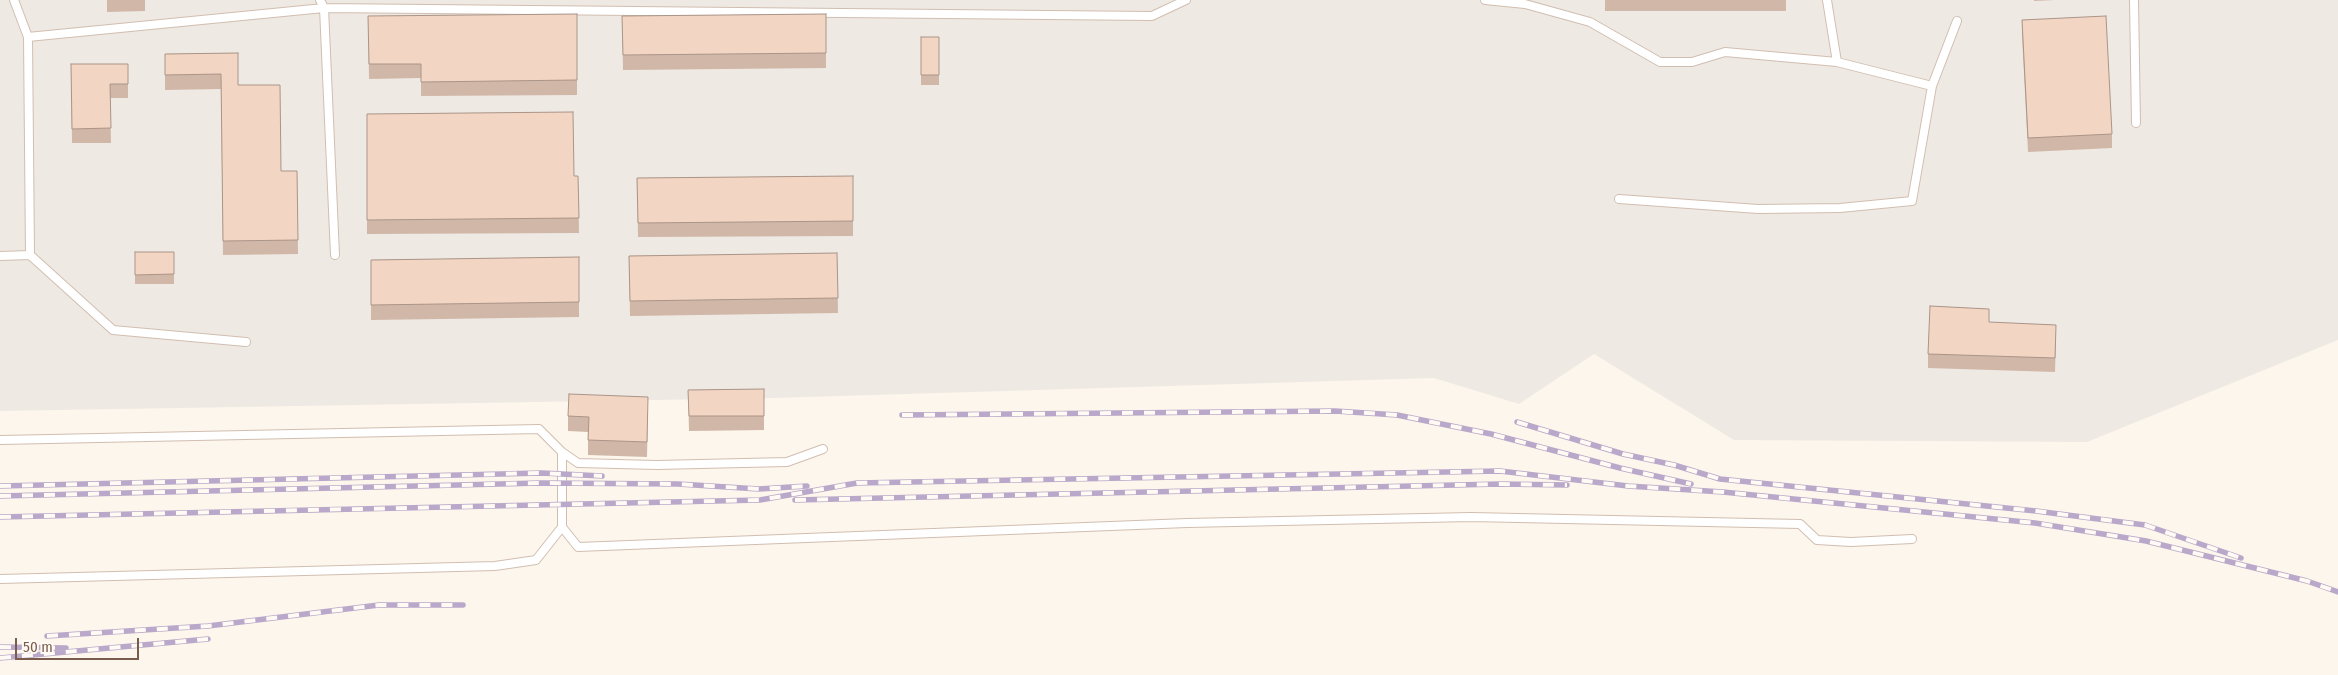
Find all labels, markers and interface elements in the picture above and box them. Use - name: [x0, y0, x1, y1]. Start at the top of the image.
- scale bar: [18, 628, 141, 660]
- text: 50 m: [23, 638, 53, 656]

